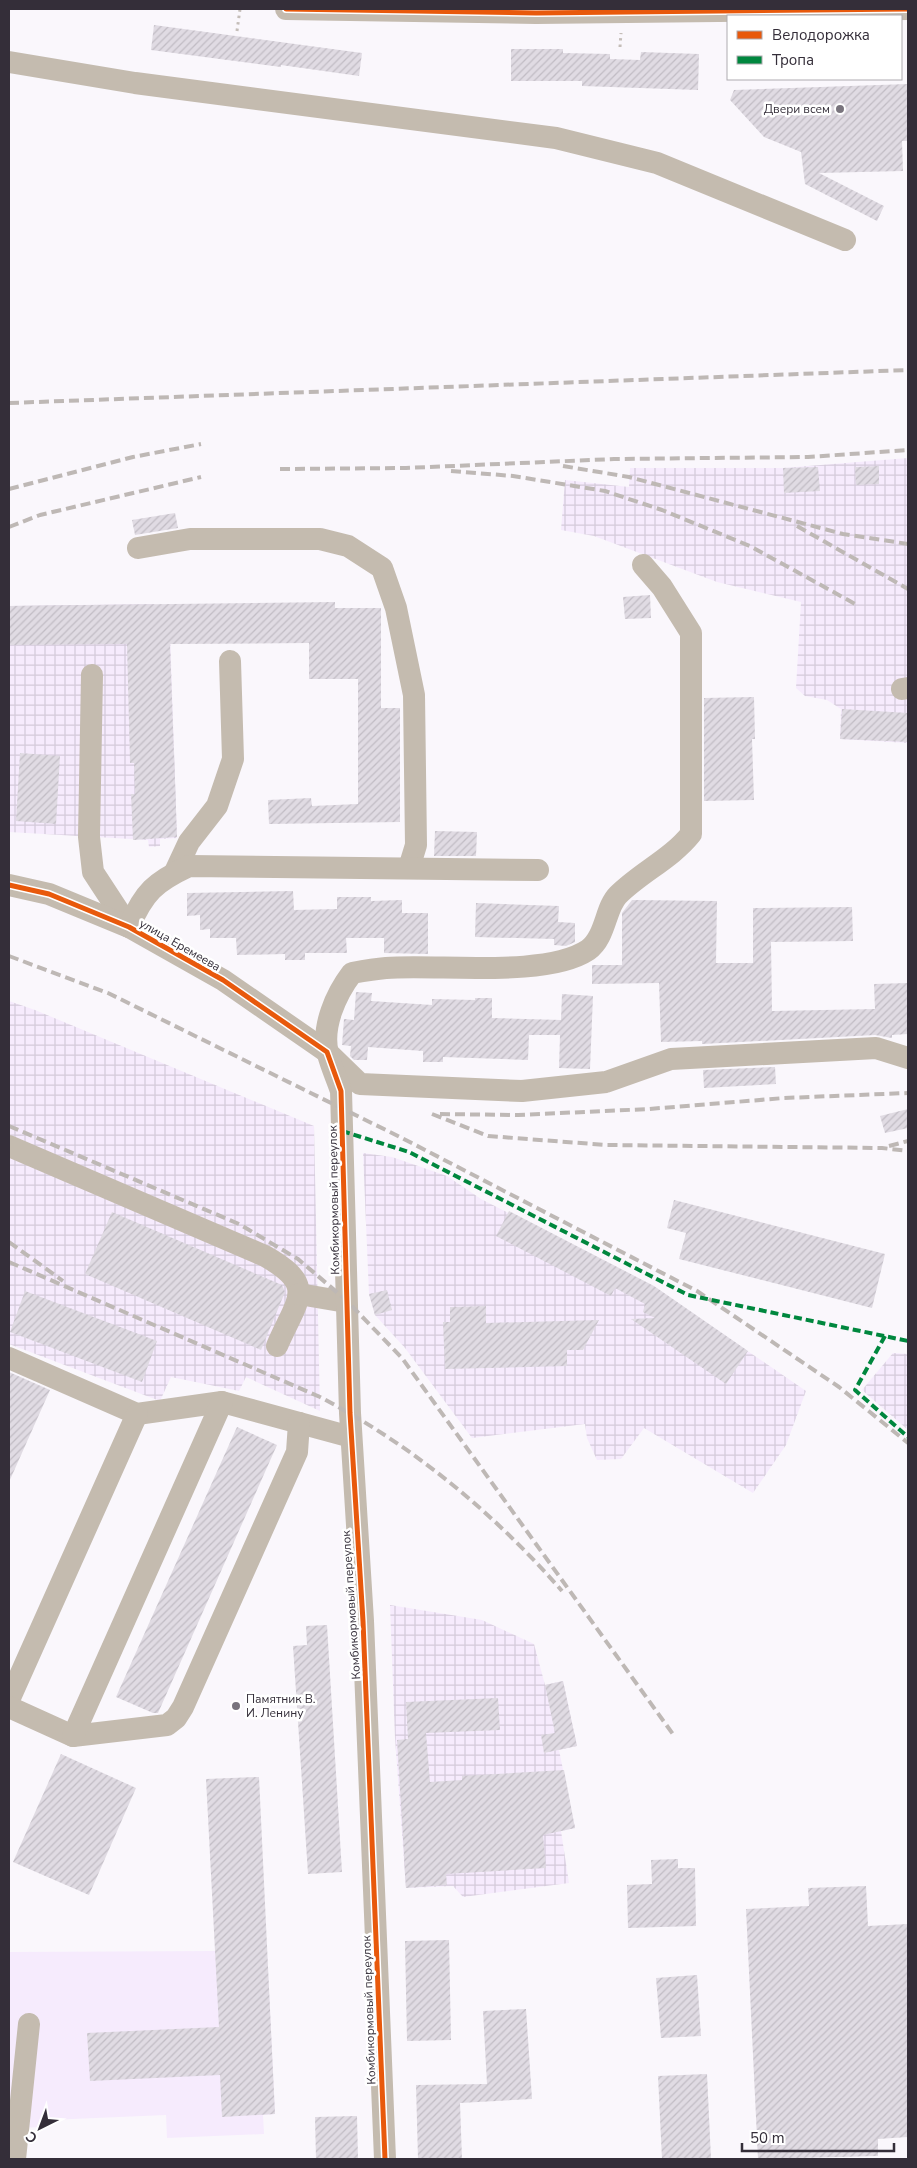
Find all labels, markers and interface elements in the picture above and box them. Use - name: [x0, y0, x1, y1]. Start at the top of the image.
- legend: [727, 15, 902, 80]
- text: Велодорожка: [772, 25, 870, 45]
- text: Тропа: [772, 50, 814, 70]
- place label: Двери всем: [764, 101, 830, 117]
- marker: Двери всем: [834, 103, 846, 115]
- street label: улица Еремеева: [137, 915, 223, 975]
- street label: Комбикормовый переулок: [325, 1124, 343, 1275]
- street label: Комбикормовый переулок: [338, 1529, 364, 1680]
- place label: Памятник В. И. Ленину: [246, 1691, 315, 1721]
- marker: Памятник В. И. Ленину: [230, 1700, 242, 1712]
- street label: Комбикормовый переулок: [358, 1934, 380, 2085]
- north arrow: [15, 2103, 65, 2153]
- scale bar: [742, 2120, 894, 2152]
- text: С: [21, 2127, 42, 2148]
- text: 50 m: [750, 2128, 785, 2148]

